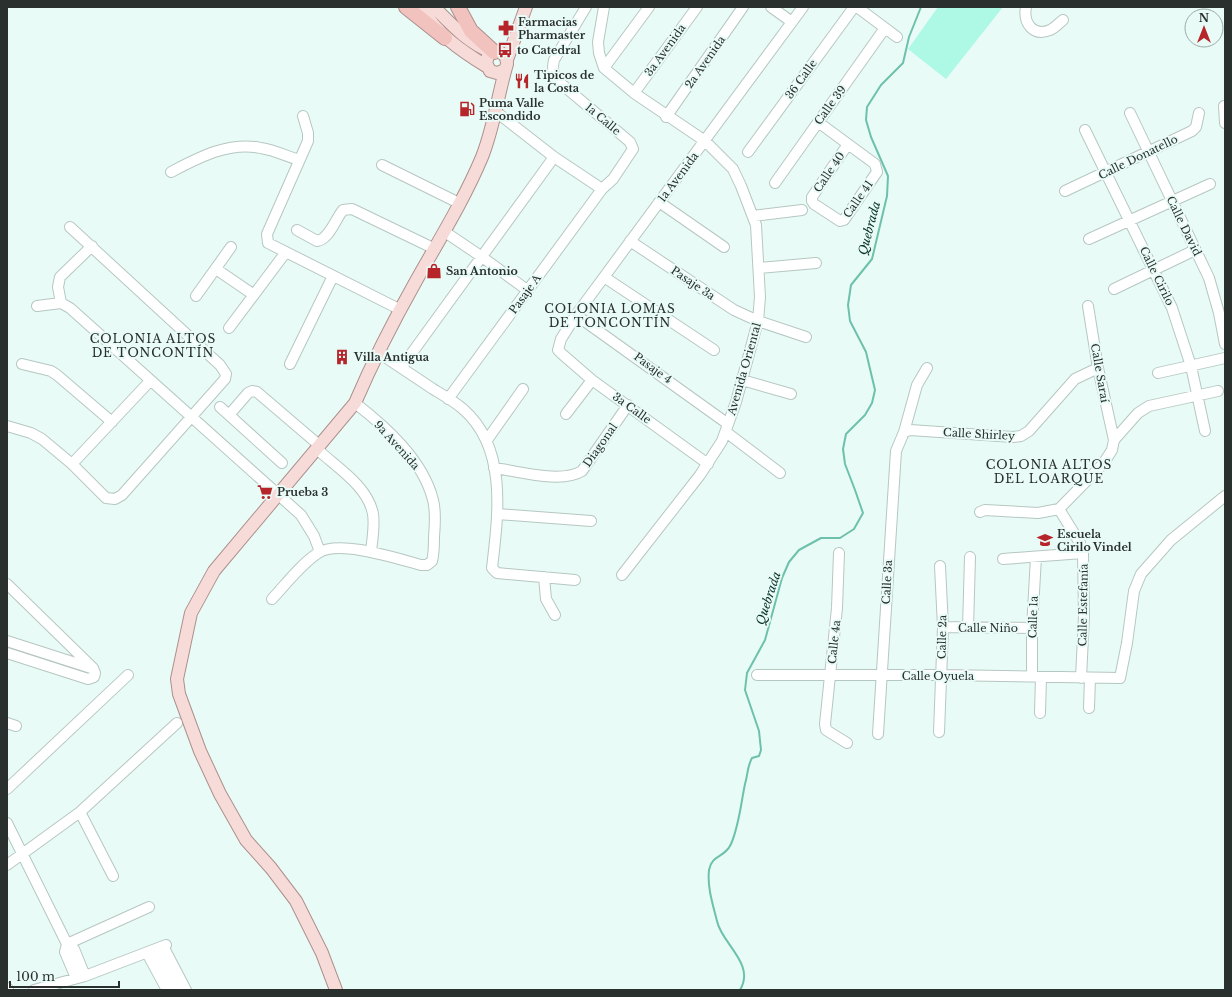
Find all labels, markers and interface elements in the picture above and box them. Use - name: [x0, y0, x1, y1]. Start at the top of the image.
- north arrow: [1184, 8, 1224, 48]
- text: N: [1199, 11, 1210, 25]
- place label: Farmacias Pharmaster: [518, 15, 586, 42]
- pharmacy icon: Farmacias Pharmaster: [497, 19, 515, 37]
- street label: 3a Avenida: [641, 20, 689, 79]
- street label: 2a Avenida: [682, 32, 729, 91]
- bus stop icon: to Catedral: [496, 41, 514, 59]
- place label: to Catedral: [517, 43, 581, 57]
- street label: 36 Calle: [782, 57, 820, 101]
- place label: Tipicos de la Costa: [534, 68, 595, 95]
- restaurant icon: Tipicos de la Costa: [513, 72, 531, 90]
- street label: Calle 39: [811, 83, 849, 127]
- place label: Puma Valle Escondido: [479, 96, 545, 123]
- fuel station icon: Puma Valle Escondido: [458, 100, 476, 118]
- street label: 1a Calle: [582, 100, 624, 138]
- street label: Calle Donatello: [1096, 132, 1180, 182]
- street label: 1a Avenida: [655, 148, 702, 205]
- street label: Calle 40: [810, 149, 848, 195]
- street label: Calle 41: [840, 177, 876, 221]
- street label: Calle David: [1163, 194, 1205, 259]
- water label: Quebrada: [855, 199, 883, 257]
- street label: Calle Cirilo: [1137, 244, 1177, 308]
- shop icon: San Antonio: [425, 262, 443, 280]
- street label: Pasaje 3a: [668, 263, 719, 303]
- place label: San Antonio: [446, 264, 518, 278]
- street label: Pasaje A: [506, 271, 544, 317]
- district label: COLONIA LOMAS DE TONCONTÍN: [544, 301, 676, 330]
- street label: Avenida Oriental: [724, 321, 764, 418]
- district label: COLONIA ALTOS DE TONCONTÍN: [90, 331, 216, 360]
- street label: Calle Saraí: [1088, 342, 1112, 404]
- building icon: Villa Antigua: [333, 348, 351, 366]
- street label: Pasaje 4: [631, 349, 675, 387]
- place label: Villa Antigua: [353, 350, 430, 364]
- street label: 3a Calle: [610, 389, 654, 427]
- street label: 9a Avenida: [371, 418, 423, 473]
- street label: Diagonal: [580, 420, 620, 470]
- street label: Calle Shirley: [943, 425, 1015, 443]
- district label: COLONIA ALTOS DEL LOARQUE: [986, 457, 1112, 486]
- supermarket icon: Prueba 3: [256, 483, 274, 501]
- place label: Prueba 3: [277, 485, 328, 499]
- place label: Escuela Cirilo Vindel: [1057, 527, 1132, 554]
- school or university icon: Escuela Cirilo Vindel: [1036, 531, 1054, 549]
- street label: Calle 3a: [879, 559, 895, 605]
- street label: Calle Estefanía: [1075, 562, 1091, 647]
- water label: Quebrada: [752, 569, 784, 627]
- street label: Calle 1a: [1025, 595, 1041, 638]
- street label: Calle 2a: [935, 614, 949, 659]
- street label: Calle 4a: [825, 618, 843, 665]
- street label: Calle Niño: [958, 621, 1018, 635]
- street label: Calle Oyuela: [902, 669, 975, 683]
- scale bar: [10, 963, 119, 989]
- text: 100 m: [16, 969, 55, 984]

